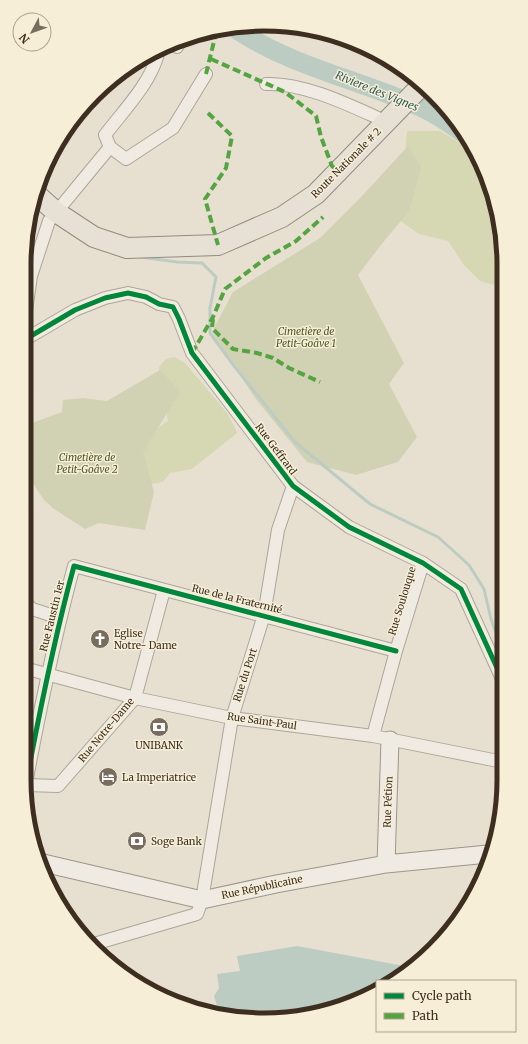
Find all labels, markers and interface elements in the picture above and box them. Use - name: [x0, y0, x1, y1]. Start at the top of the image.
- north arrow: [12, 12, 52, 52]
- text: N: [16, 30, 33, 46]
- water label: Riviere des Vignes: [333, 68, 421, 114]
- street label: Route Nationale # 2: [308, 125, 384, 201]
- park label: Cimetière de Petit-Goâve 1: [276, 325, 336, 350]
- street label: Rue Geffrard: [252, 421, 300, 477]
- park label: Cimetière de Petit-Goâve 2: [56, 451, 118, 476]
- street label: Rue Soulouque: [385, 565, 419, 637]
- street label: Rue Faustin 1er: [37, 579, 67, 653]
- street label: Rue de la Fraternité: [190, 581, 284, 617]
- place label: Eglise Notre- Dame: [114, 627, 177, 652]
- church icon: Eglise Notre- Dame: [89, 628, 111, 650]
- street label: Rue du Port: [230, 646, 260, 704]
- street label: Rue Notre-Dame: [75, 695, 137, 765]
- street label: Rue Saint-Paul: [226, 710, 298, 732]
- bank icon: UNIBANK: [148, 716, 170, 738]
- place label: UNIBANK: [135, 739, 184, 752]
- hotel icon: La Imperiatrice: [97, 766, 119, 788]
- place label: La Imperiatrice: [122, 771, 196, 784]
- street label: Rue Pétion: [381, 776, 395, 828]
- bank icon: Soge Bank: [126, 830, 148, 852]
- place label: Soge Bank: [151, 835, 202, 848]
- street label: Rue Républicaine: [220, 872, 304, 902]
- legend: [376, 980, 516, 1032]
- text: Cycle path: [412, 988, 472, 1003]
- text: Path: [412, 1008, 438, 1023]

